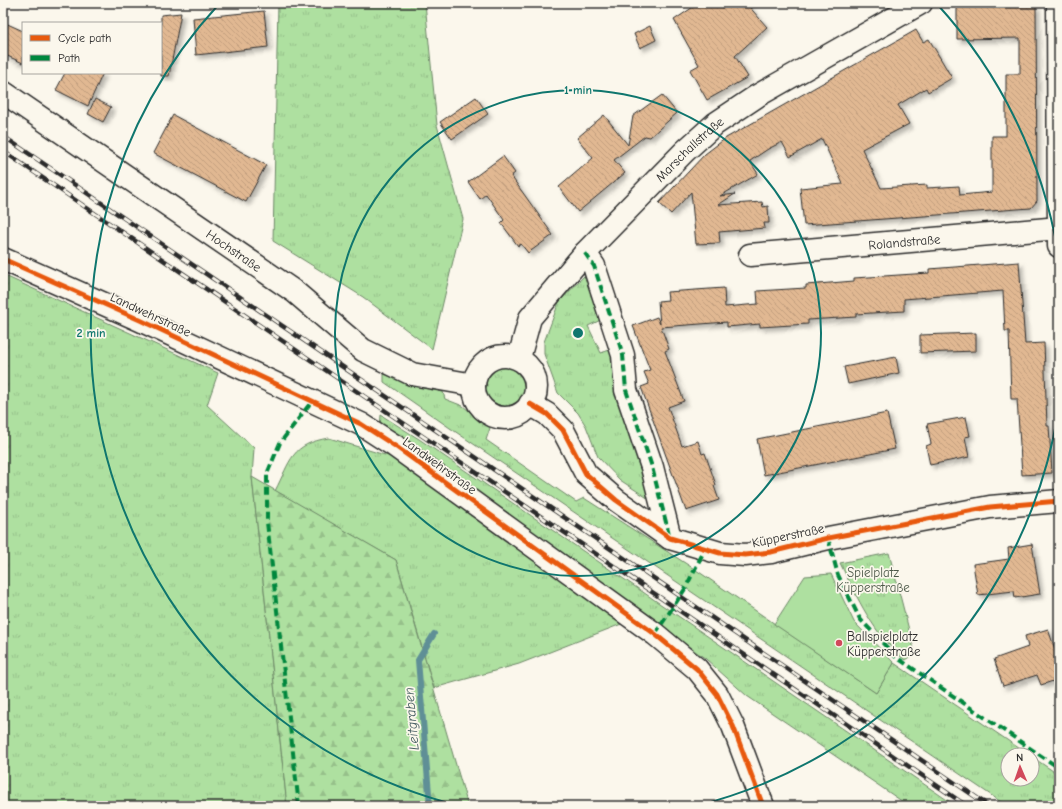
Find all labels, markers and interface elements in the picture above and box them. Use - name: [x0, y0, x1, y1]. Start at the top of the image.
- legend: [22, 22, 162, 74]
- text: Cycle path: [58, 31, 111, 45]
- text: Path: [58, 51, 80, 65]
- text: 1 min: [564, 83, 592, 97]
- street label: Marschallstraße: [652, 113, 727, 185]
- street label: Hochstraße: [203, 226, 265, 275]
- street label: Rolandstraße: [868, 231, 942, 253]
- street label: Landwehrstraße: [108, 289, 194, 340]
- text: 2 min: [76, 326, 106, 340]
- centre of rings: [571, 326, 585, 340]
- street label: Landwehrstraße: [400, 434, 480, 497]
- street label: Küpperstraße: [751, 520, 826, 550]
- park label: Spielplatz Küpperstraße: [836, 565, 910, 595]
- place label: Ballspielplatz Küpperstraße: [847, 629, 921, 659]
- marker: Ballspielplatz Küpperstraße: [834, 638, 844, 648]
- water label: Leitgraben: [400, 686, 423, 751]
- north arrow: [1000, 747, 1040, 787]
- text: N: [1016, 751, 1023, 764]

